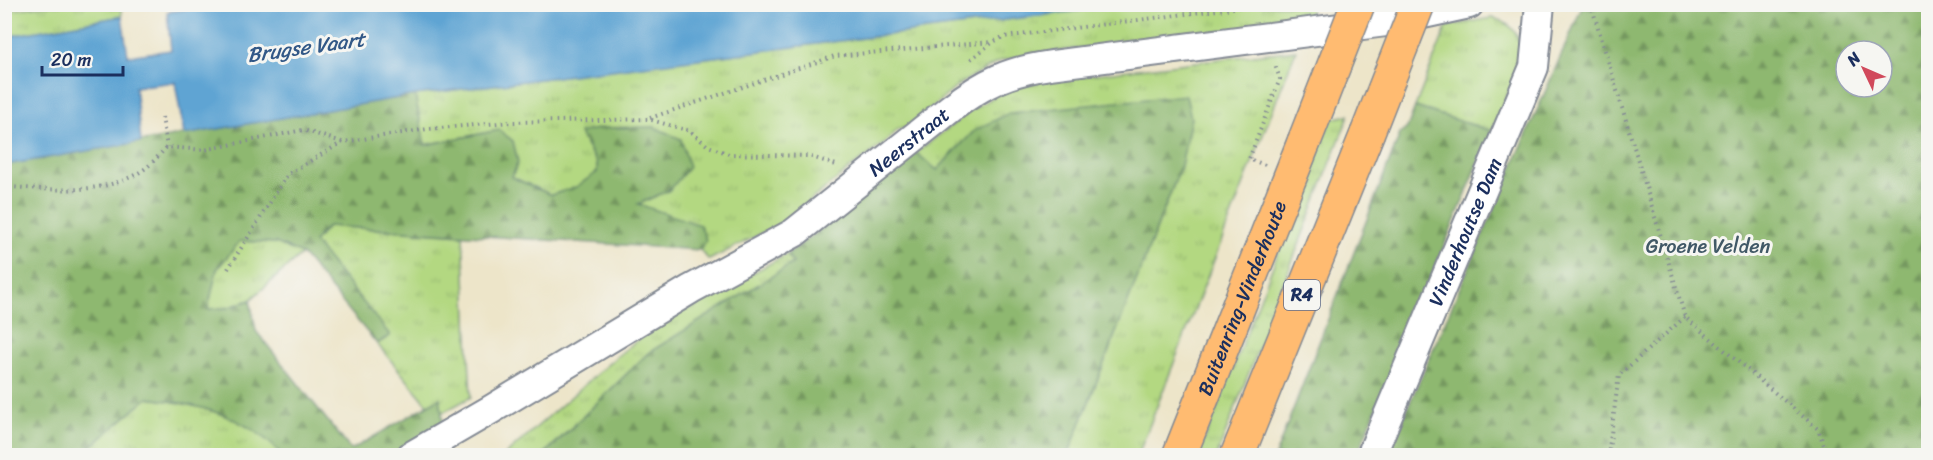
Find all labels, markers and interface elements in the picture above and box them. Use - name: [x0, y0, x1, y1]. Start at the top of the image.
- water label: Brugse Vaart: [245, 20, 370, 74]
- scale bar: [42, 39, 123, 77]
- north arrow: [1834, 39, 1894, 99]
- text: 20 m: [51, 44, 91, 76]
- text: N: [1839, 44, 1868, 74]
- street label: Neerstraat: [860, 98, 958, 185]
- street label: Vinderhoutse Dam: [1418, 152, 1512, 312]
- street label: Buitenring-Vinderhoute: [1187, 195, 1297, 401]
- park label: Groene Velden: [1646, 229, 1771, 264]
- road number: R4: [1284, 280, 1320, 310]

